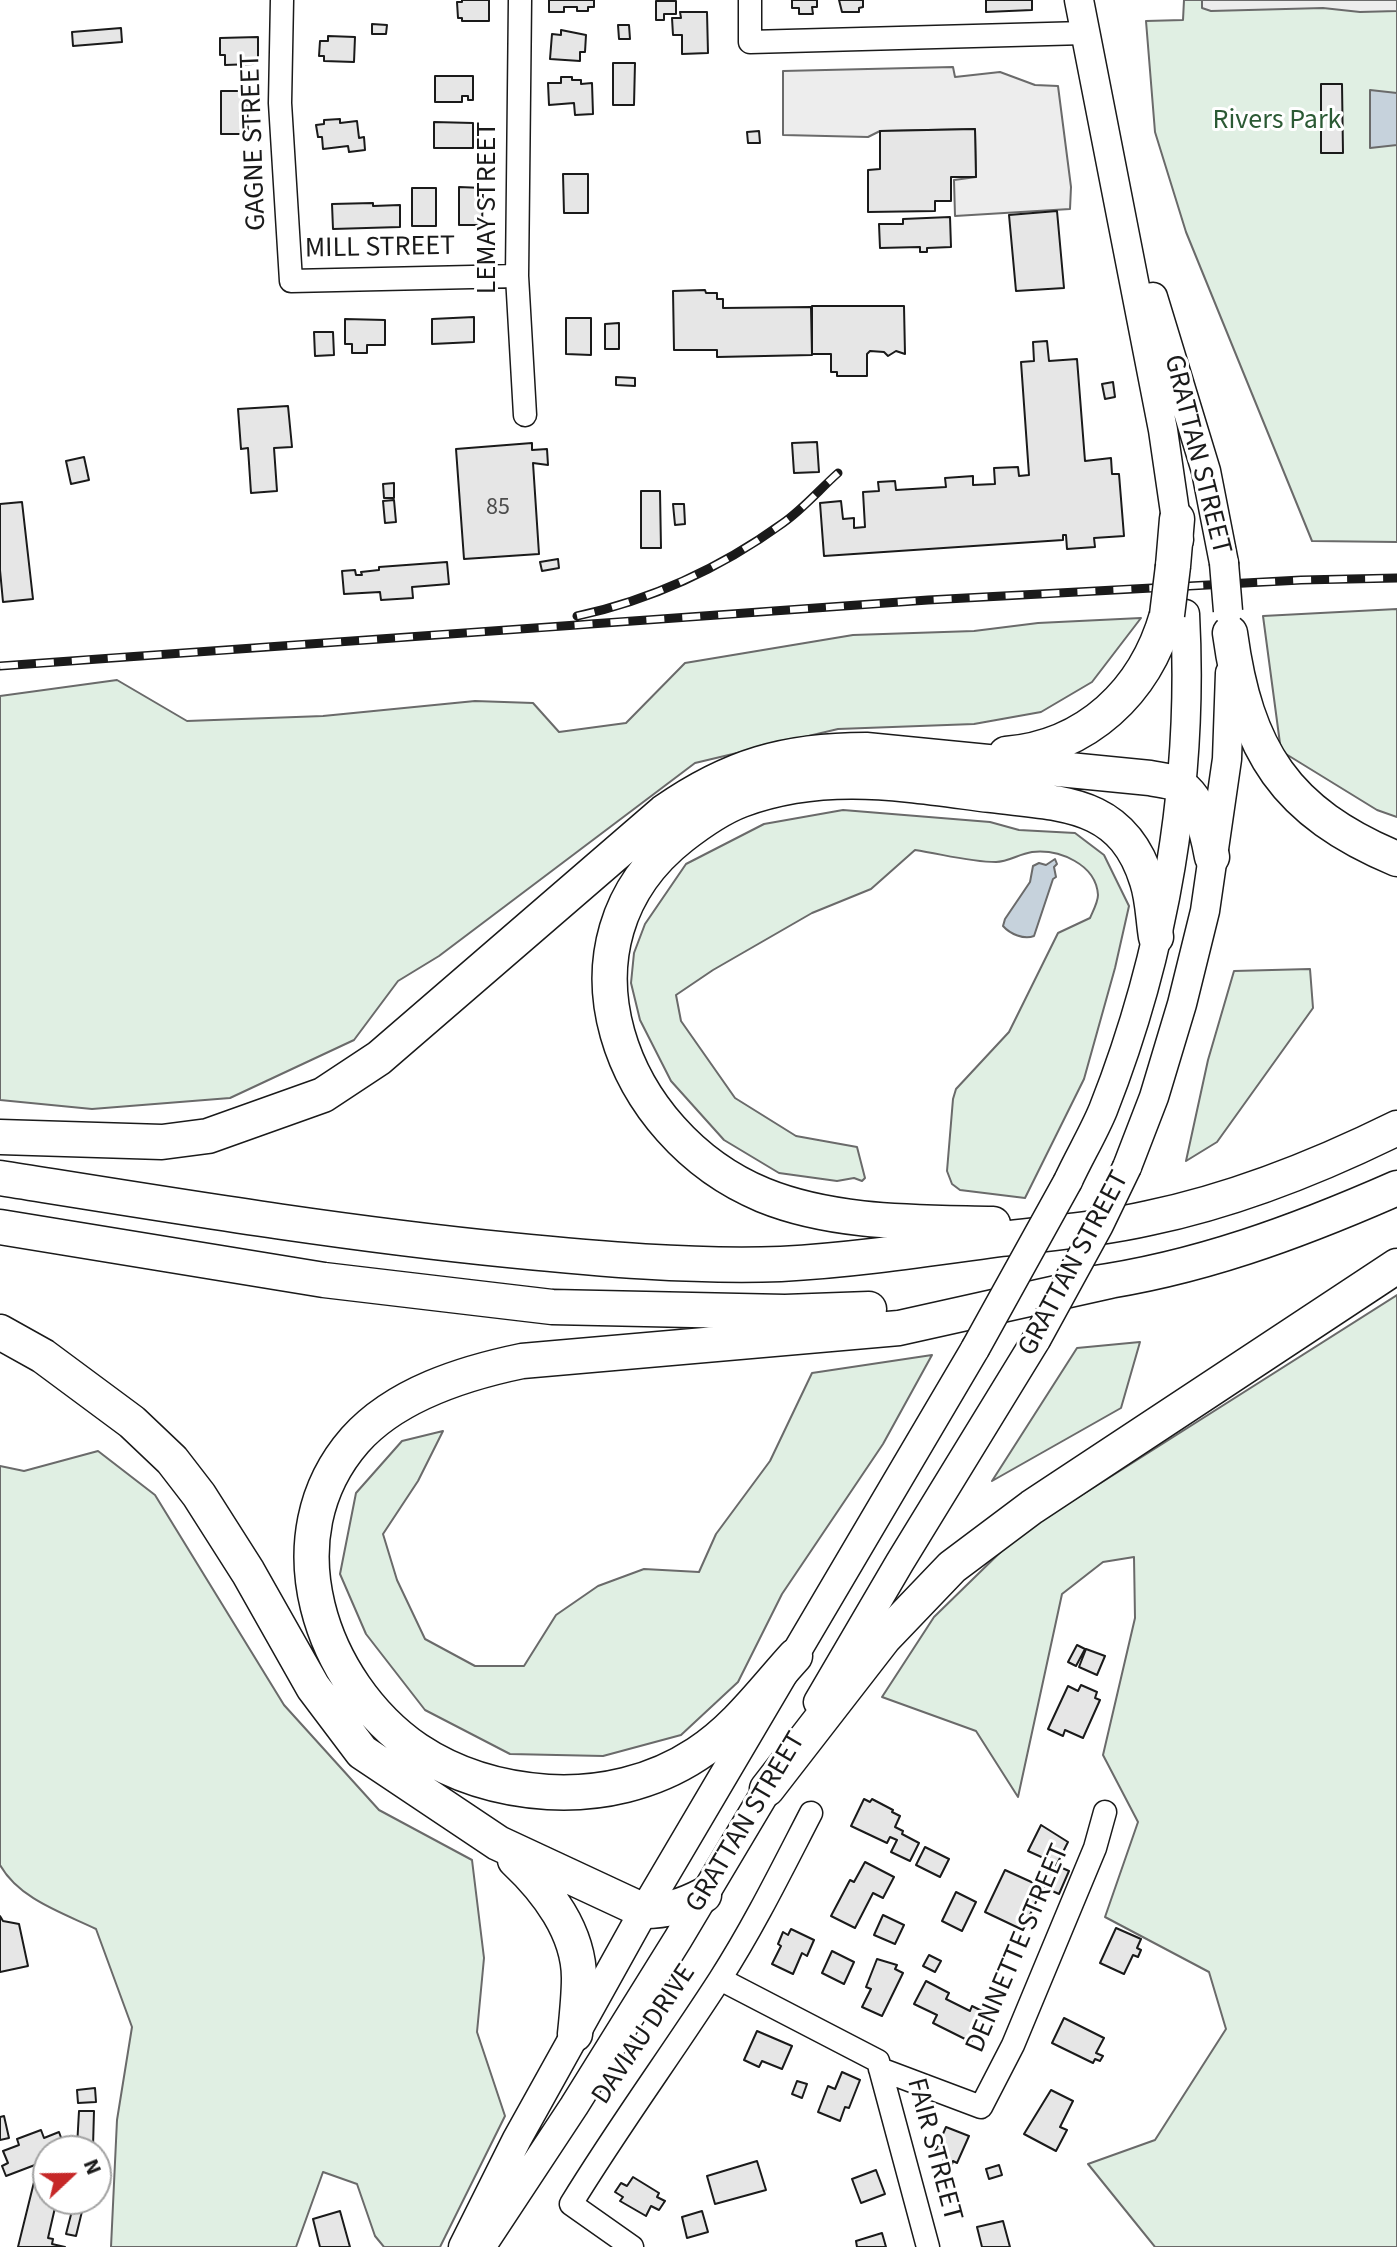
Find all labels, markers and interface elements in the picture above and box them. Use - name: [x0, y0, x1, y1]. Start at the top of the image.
- street label: GAGNE STREET: [235, 53, 275, 231]
- park label: Rivers Park: [1213, 105, 1341, 139]
- street label: LEMAY STREET: [472, 122, 506, 294]
- street label: MILL STREET: [305, 231, 455, 267]
- street label: GRATTAN STREET: [1155, 352, 1237, 558]
- house number: 85: [486, 495, 510, 523]
- street label: GRATTAN STREET: [1012, 1166, 1138, 1362]
- street label: GRATTAN STREET: [680, 1727, 814, 1919]
- street label: DENNETTE STREET: [960, 1840, 1078, 2058]
- street label: DAVIAU DRIVE: [586, 1959, 704, 2111]
- street label: FAIR STREET: [898, 2075, 968, 2225]
- north arrow: [32, 2135, 112, 2215]
- text: N: [75, 2154, 110, 2180]

